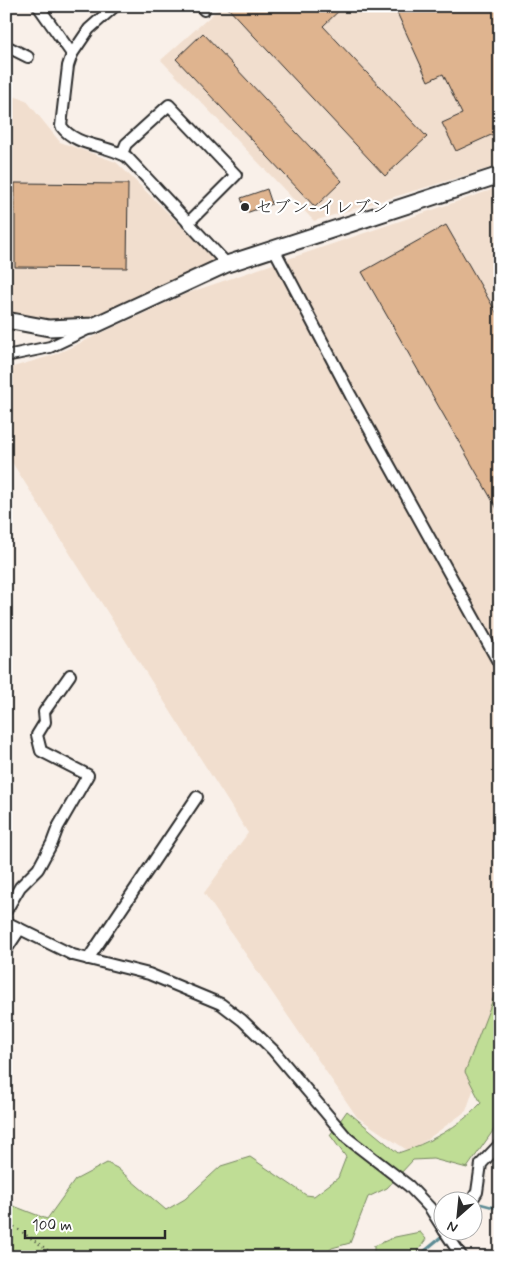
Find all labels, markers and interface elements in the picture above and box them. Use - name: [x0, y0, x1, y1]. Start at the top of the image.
- place label: セブン-イレブン: [255, 196, 389, 220]
- marker: セブン-イレブン: [239, 201, 251, 213]
- north arrow: [434, 1190, 484, 1240]
- scale bar: [25, 1208, 165, 1240]
- text: 100 m: [32, 1216, 72, 1236]
- text: N: [444, 1217, 461, 1237]

